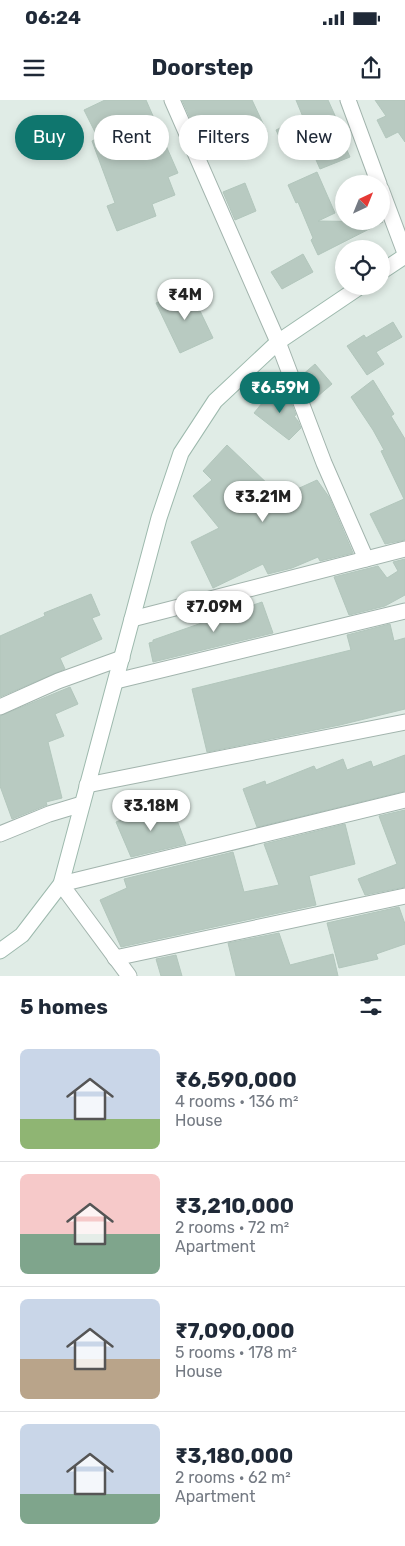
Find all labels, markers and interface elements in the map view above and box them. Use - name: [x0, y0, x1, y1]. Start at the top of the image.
- text: 06:24: [25, 6, 81, 29]
- icon: menu: [20, 54, 48, 82]
- text: Doorstep: [152, 54, 253, 81]
- icon: share: [357, 54, 385, 82]
- chip: Buy: [15, 115, 84, 160]
- chip: Rent: [94, 115, 169, 160]
- chip: Filters: [179, 115, 268, 160]
- chip: New: [278, 115, 351, 160]
- north arrow: [335, 175, 390, 230]
- map controls: [335, 175, 390, 295]
- button: locate: [335, 240, 390, 295]
- pin: ₹4M: [161, 278, 209, 321]
- text: ₹4M: [168, 285, 202, 304]
- pin: ₹6.59M: [239, 372, 321, 414]
- text: ₹6.59M: [251, 378, 309, 397]
- pin: ₹3.21M: [222, 480, 304, 523]
- text: ₹3.21M: [235, 487, 291, 506]
- pin: ₹7.09M: [173, 590, 255, 633]
- text: ₹7.09M: [186, 597, 242, 616]
- pin: ₹3.18M: [110, 790, 192, 832]
- text: ₹3.18M: [123, 796, 179, 815]
- icon: filters: [357, 992, 385, 1020]
- text: 5 homes: [20, 994, 108, 1019]
- text: ₹6,590,000: [175, 1067, 297, 1092]
- icon: home: [60, 1069, 120, 1129]
- text: 4 rooms · 136 m²: [175, 1092, 298, 1111]
- text: House: [175, 1111, 222, 1130]
- text: ₹3,210,000: [175, 1193, 294, 1218]
- icon: home: [60, 1194, 120, 1254]
- text: 2 rooms · 72 m²: [175, 1218, 289, 1237]
- text: Apartment: [175, 1237, 255, 1256]
- text: ₹7,090,000: [175, 1318, 295, 1343]
- icon: home: [60, 1319, 120, 1379]
- text: 5 rooms · 178 m²: [175, 1343, 297, 1362]
- text: House: [175, 1362, 222, 1381]
- text: ₹3,180,000: [175, 1443, 293, 1468]
- icon: home: [60, 1444, 120, 1504]
- text: 2 rooms · 62 m²: [175, 1468, 291, 1487]
- text: Apartment: [175, 1487, 255, 1506]

